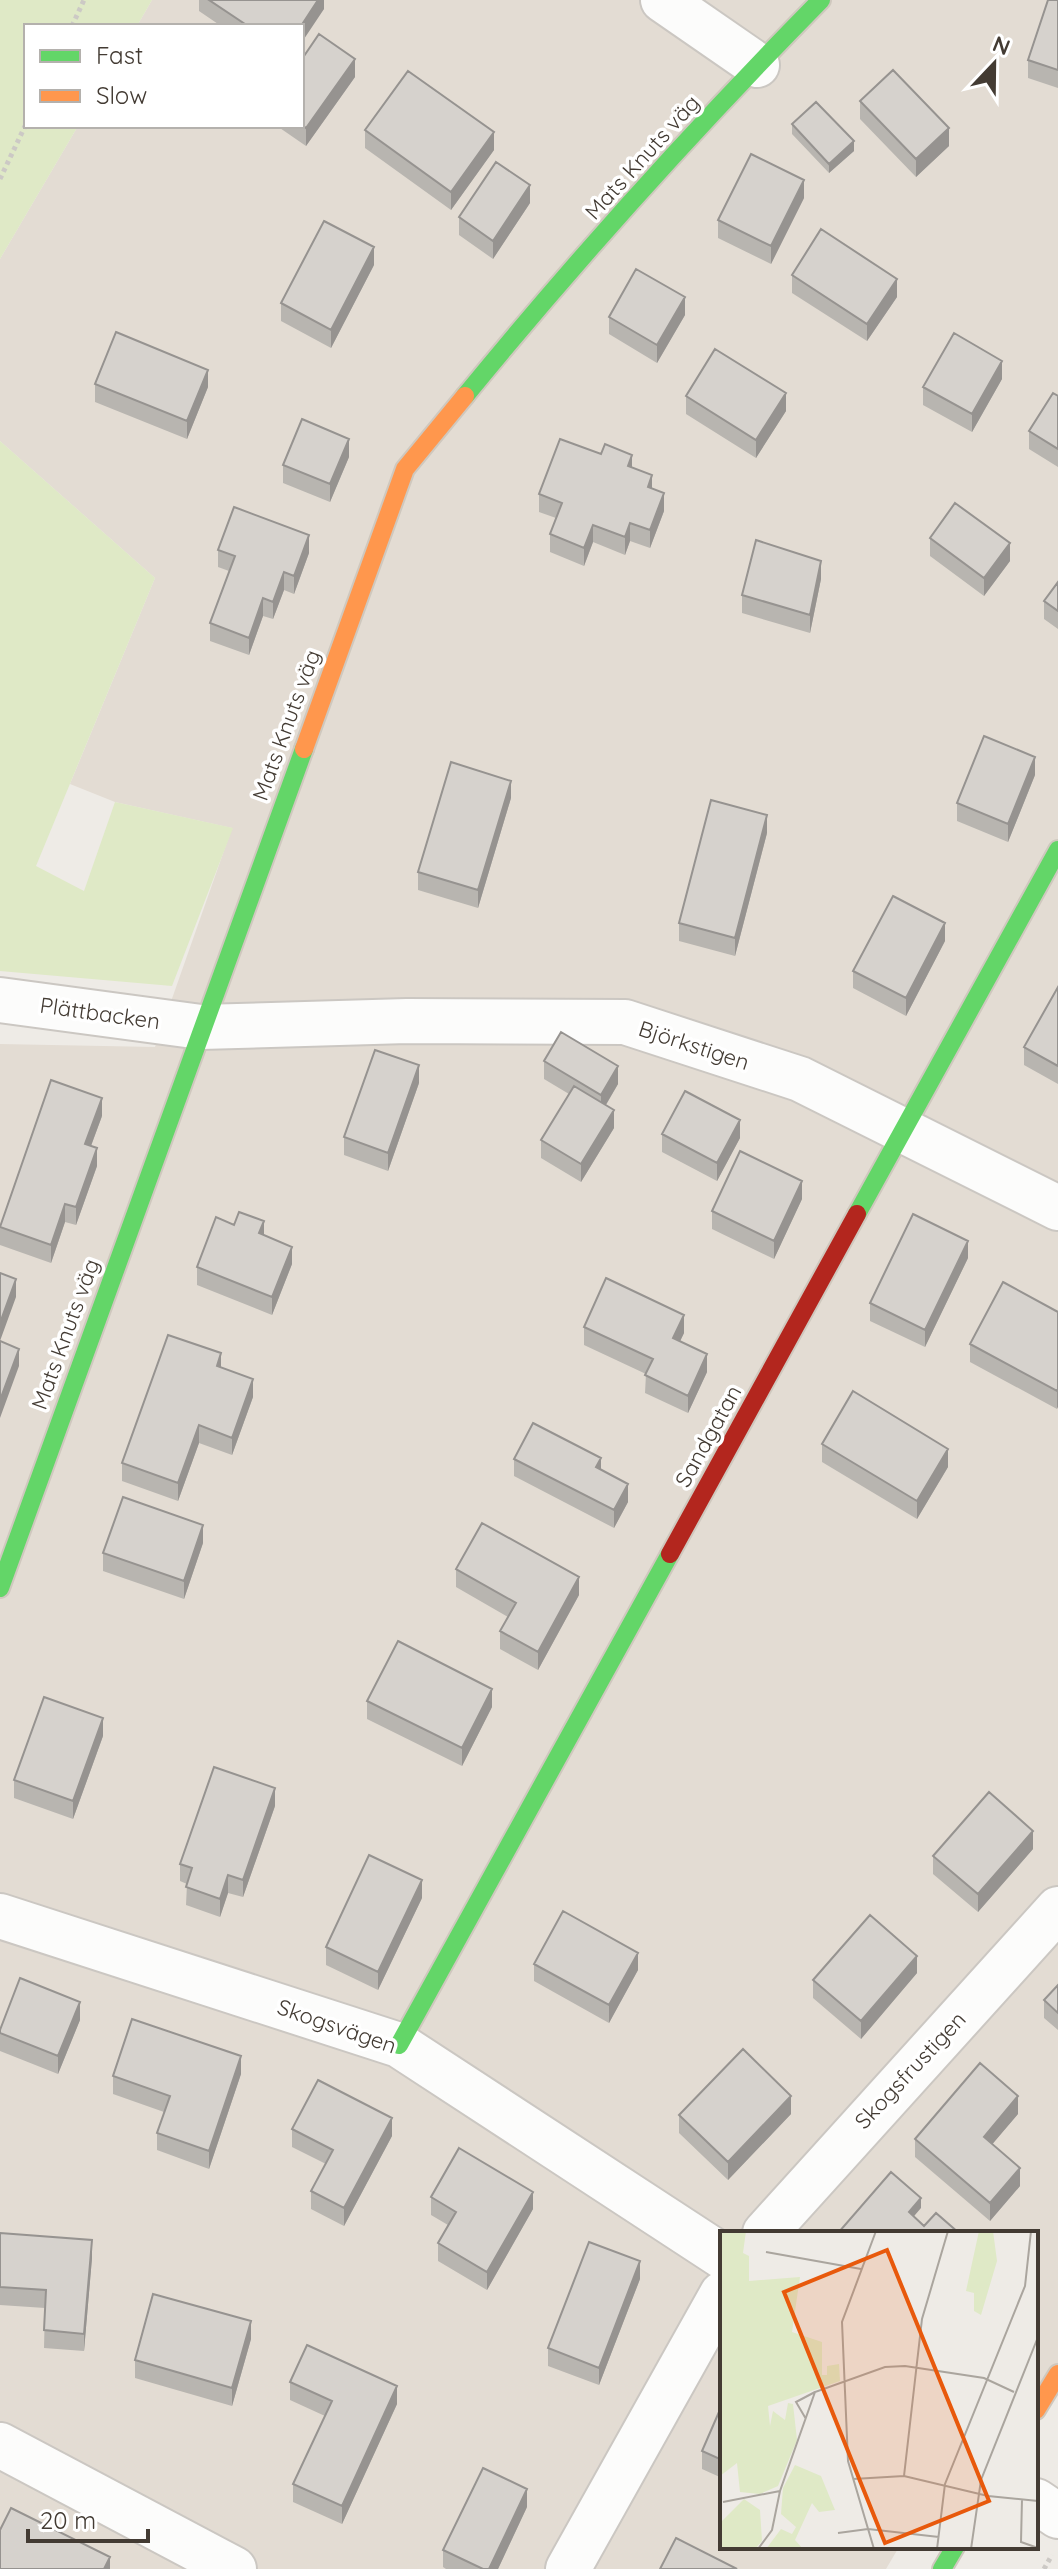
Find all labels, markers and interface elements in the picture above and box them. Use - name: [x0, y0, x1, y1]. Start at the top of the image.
- legend: [24, 24, 304, 128]
- north arrow: [954, 24, 1034, 104]
- text: N: [989, 29, 1014, 61]
- text: Fast: [96, 40, 143, 70]
- text: Slow: [96, 80, 147, 110]
- street label: Mats Knuts väg: [579, 89, 705, 225]
- street label: Mats Knuts väg: [246, 646, 326, 804]
- street label: Plättbacken: [38, 991, 162, 1035]
- street label: Björkstigen: [635, 1014, 753, 1076]
- street label: Mats Knuts väg: [25, 1255, 105, 1413]
- street label: Sandgatan: [669, 1380, 747, 1492]
- street label: Skogsvägen: [274, 1993, 400, 2059]
- street label: Skogsfrustigen: [848, 2005, 972, 2135]
- inset map: [720, 2231, 1038, 2549]
- scale bar: [28, 2493, 148, 2543]
- text: 20 m: [40, 2505, 96, 2535]

